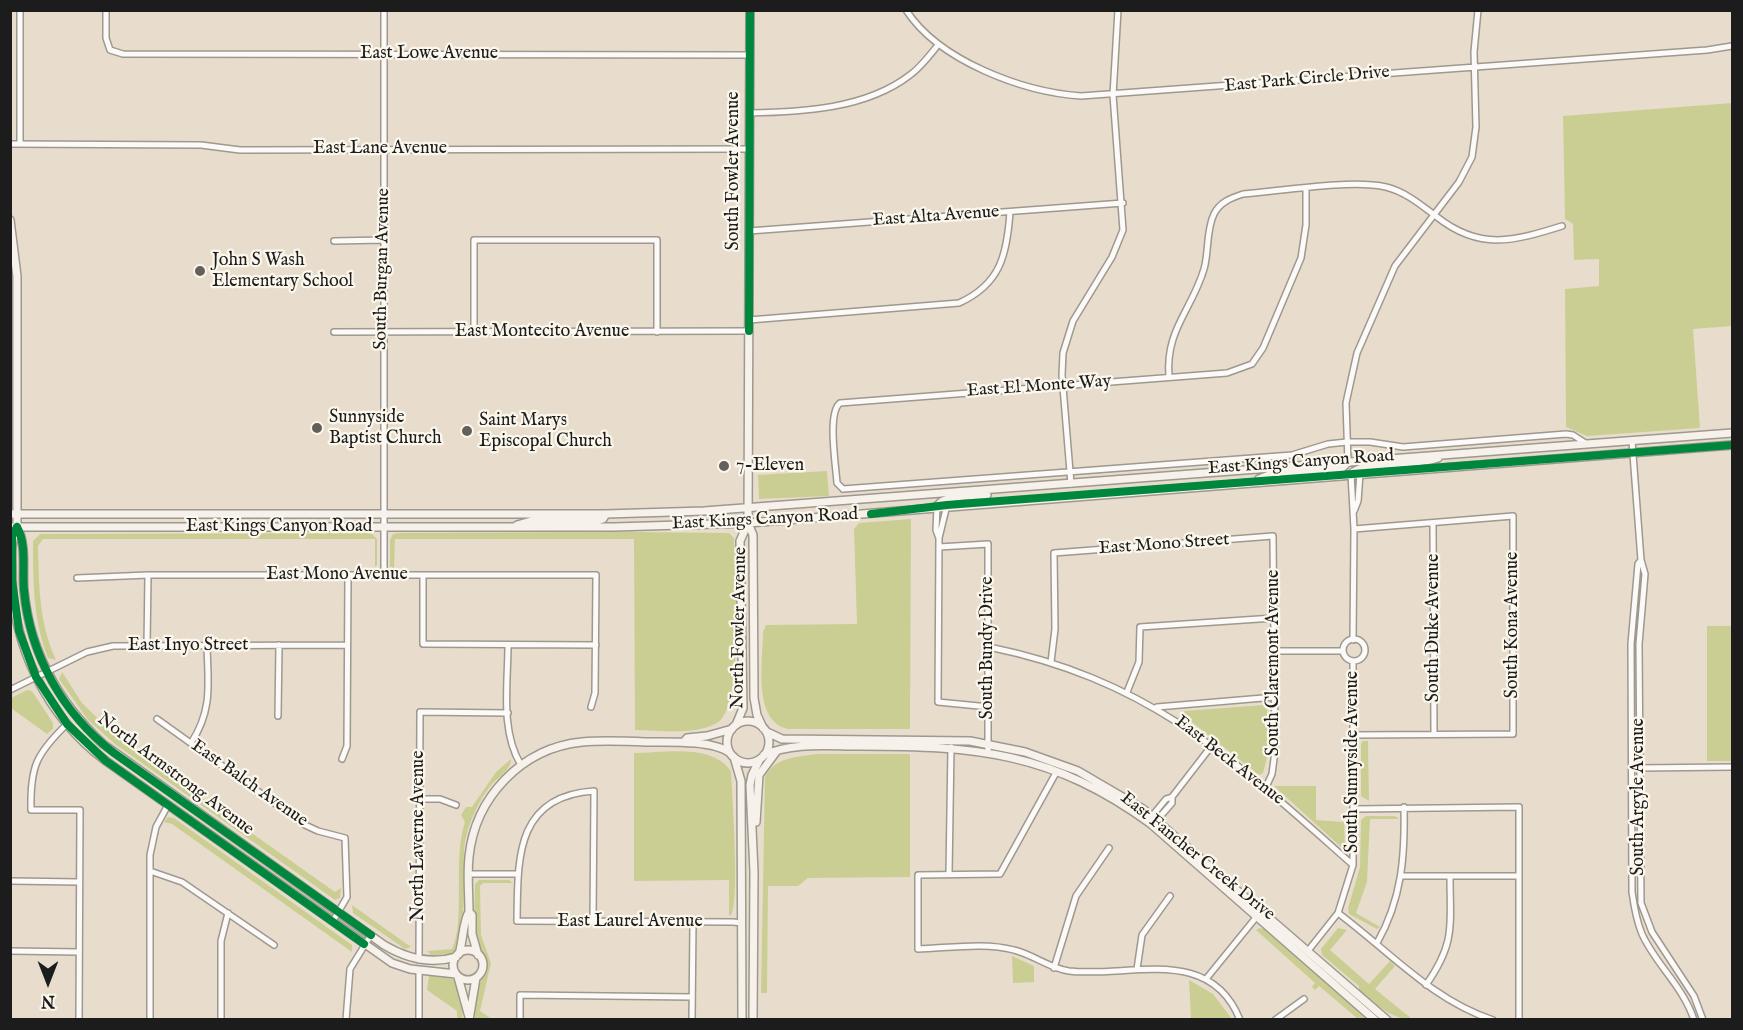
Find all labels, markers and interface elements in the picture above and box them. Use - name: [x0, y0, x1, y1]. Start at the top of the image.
- street label: East Lowe Avenue: [360, 43, 498, 65]
- street label: East Park Circle Drive: [1223, 62, 1391, 98]
- street label: South Fowler Avenue: [723, 91, 745, 251]
- street label: East Lane Avenue: [313, 138, 447, 160]
- street label: South Burgan Avenue: [371, 188, 395, 350]
- street label: East Alta Avenue: [872, 202, 1000, 232]
- place label: John S Wash Elementary School: [212, 250, 353, 292]
- marker: John S Wash Elementary School: [193, 264, 207, 278]
- street label: East Montecito Avenue: [455, 321, 629, 343]
- street label: East El Monte Way: [966, 371, 1112, 403]
- place label: Sunnyside Baptist Church: [329, 407, 441, 450]
- place label: Saint Marys Episcopal Church: [479, 410, 612, 452]
- marker: Sunnyside Baptist Church: [310, 421, 324, 435]
- marker: Saint Marys Episcopal Church: [460, 424, 474, 438]
- street label: East Kings Canyon Road: [1207, 446, 1395, 480]
- place label: 7-Eleven: [736, 455, 804, 477]
- marker: 7-Eleven: [717, 459, 731, 473]
- street label: East Kings Canyon Road: [671, 504, 859, 536]
- street label: East Kings Canyon Road: [186, 516, 372, 538]
- street label: East Mono Street: [1098, 530, 1230, 560]
- street label: North Fowler Avenue: [728, 547, 752, 709]
- street label: South Kona Avenue: [1502, 552, 1524, 698]
- street label: South Duke Avenue: [1423, 554, 1445, 702]
- street label: East Mono Avenue: [266, 564, 408, 586]
- street label: South Claremont Avenue: [1263, 570, 1285, 756]
- street label: South Bundy Drive: [977, 577, 999, 719]
- street label: East Inyo Street: [128, 635, 248, 657]
- street label: South Sunnyside Avenue: [1342, 671, 1364, 853]
- street label: North Armstrong Avenue: [92, 709, 258, 841]
- street label: East Beck Avenue: [1170, 712, 1288, 810]
- street label: South Argyle Avenue: [1628, 718, 1650, 876]
- street label: East Balch Avenue: [186, 736, 312, 832]
- street label: North Laverne Avenue: [408, 751, 430, 921]
- street label: East Fancher Creek Drive: [1115, 788, 1279, 926]
- street label: East Laurel Avenue: [557, 911, 703, 933]
- north arrow: [18, 952, 78, 1012]
- text: N: [41, 990, 55, 1010]

